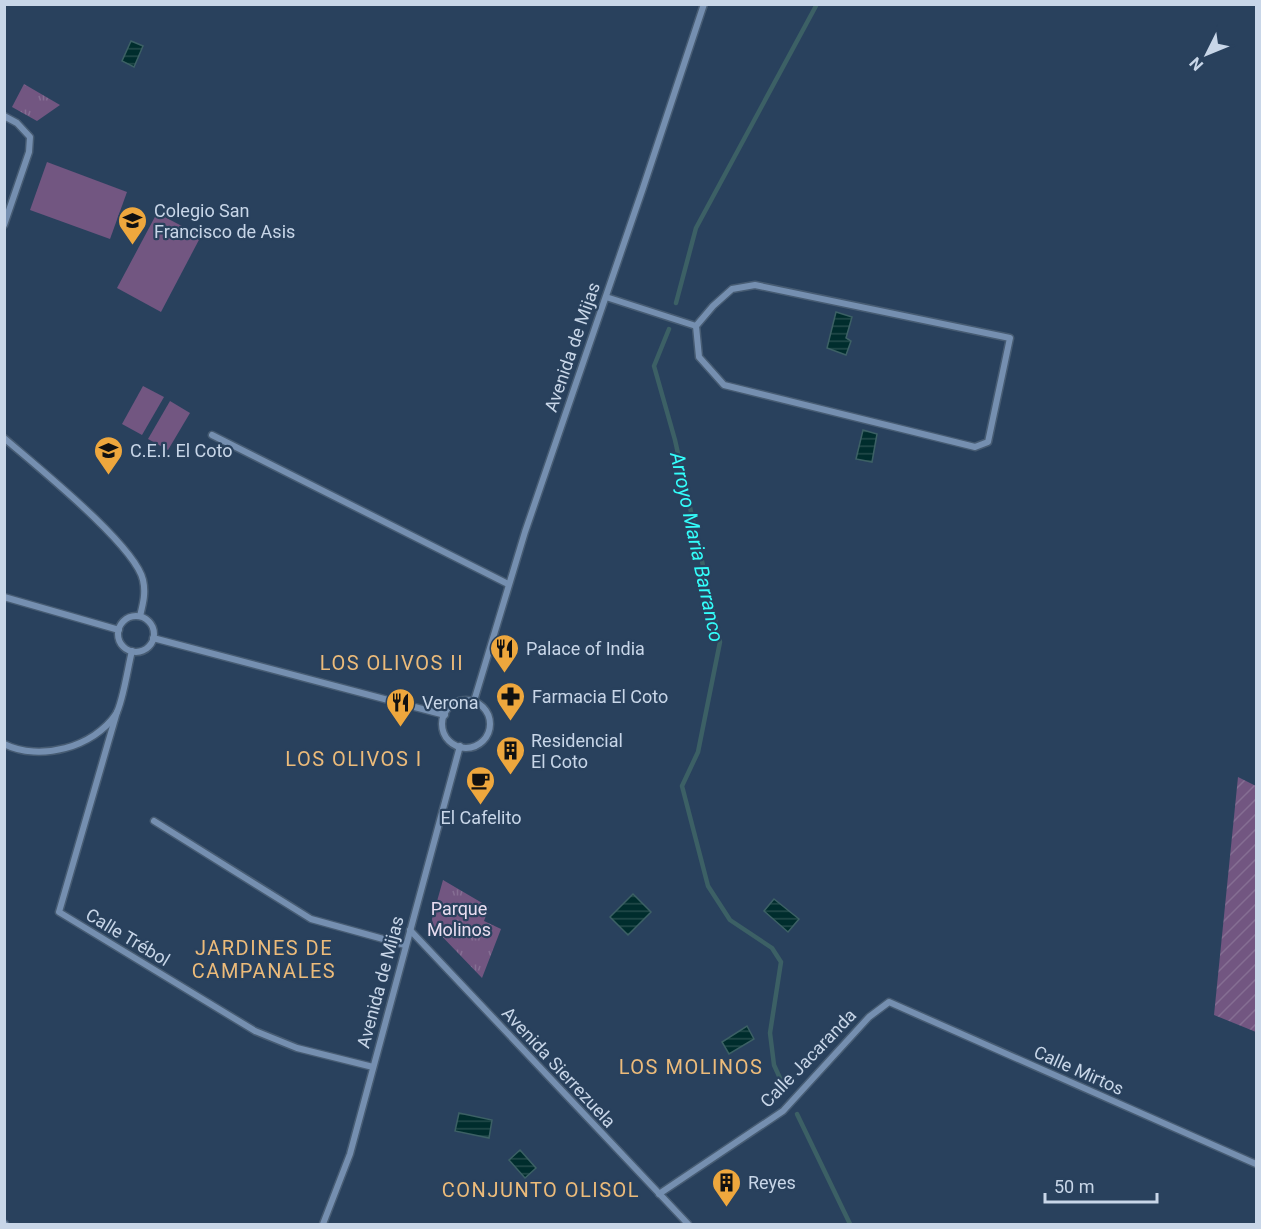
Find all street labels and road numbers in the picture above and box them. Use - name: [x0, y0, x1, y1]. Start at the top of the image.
- street label: Avenida de Mijas: [540, 279, 604, 415]
- street label: Calle Trébol: [82, 904, 174, 970]
- street label: Avenida de Mijas: [352, 914, 408, 1050]
- street label: Avenida Sierrezuela: [498, 1002, 620, 1132]
- street label: Calle Jacaranda: [756, 1004, 860, 1112]
- street label: Calle Mirtos: [1031, 1041, 1127, 1099]

